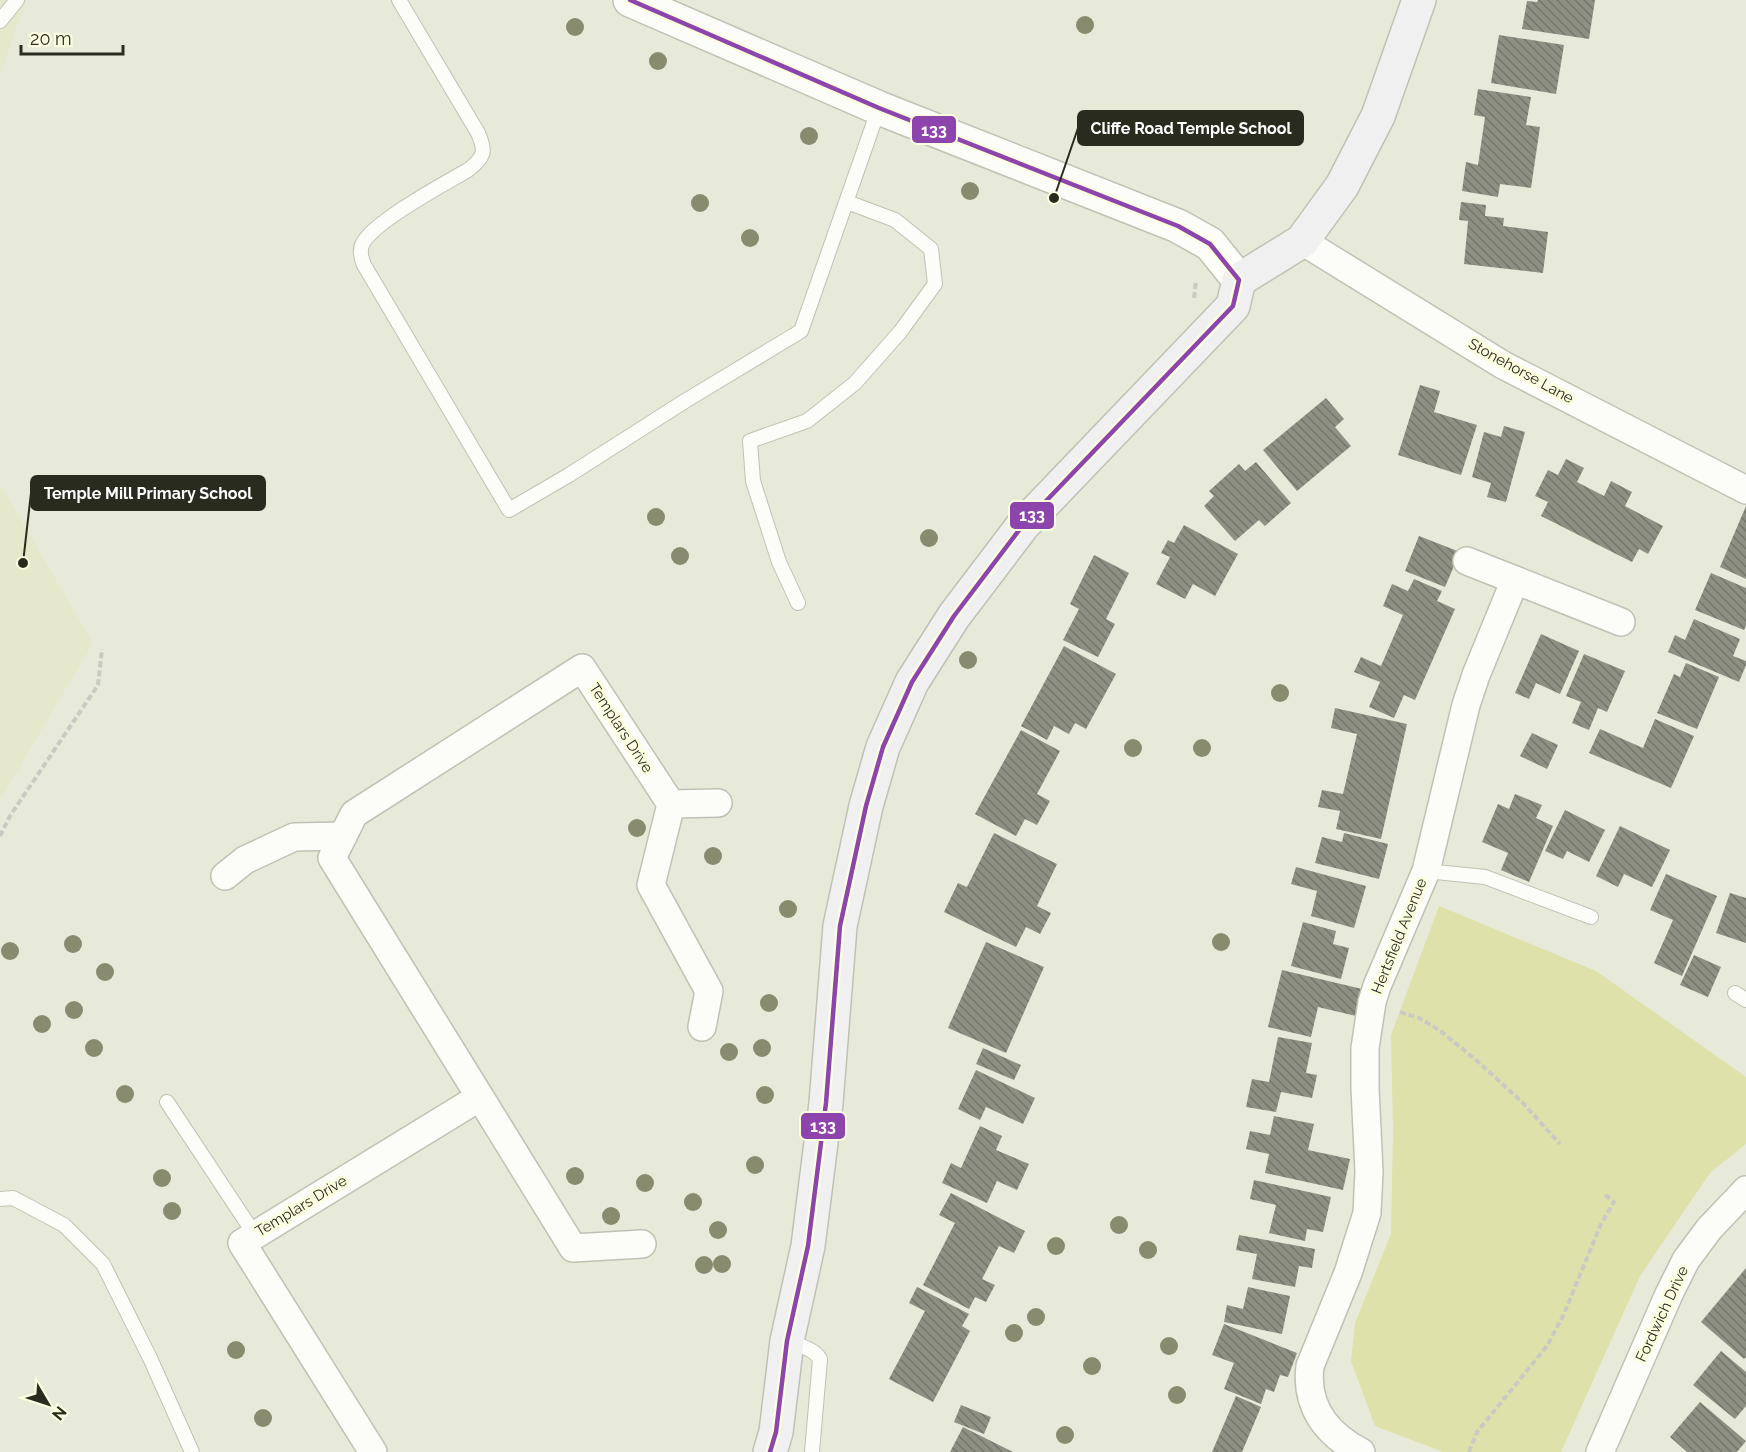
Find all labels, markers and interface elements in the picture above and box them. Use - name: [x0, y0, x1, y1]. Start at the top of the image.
- scale bar: [21, 18, 123, 56]
- text: 20 m: [30, 28, 72, 49]
- callout: Cliffe Road Temple School: [1078, 111, 1303, 145]
- line badge: 133: [911, 115, 957, 144]
- text: Cliffe Road Temple School: [1090, 119, 1292, 138]
- text: 133: [921, 121, 947, 140]
- street label: Stonehorse Lane: [1465, 335, 1577, 407]
- callout: Temple Mill Primary School: [31, 476, 265, 510]
- text: Temple Mill Primary School: [44, 484, 253, 503]
- line badge: 133: [1009, 501, 1055, 530]
- text: 133: [1019, 506, 1045, 525]
- street label: Templars Drive: [585, 680, 657, 777]
- street label: Hertsfield Avenue: [1368, 875, 1430, 996]
- line badge: 133: [800, 1112, 846, 1140]
- text: 133: [810, 1117, 836, 1136]
- street label: Templars Drive: [252, 1171, 350, 1240]
- street label: Fordwich Drive: [1632, 1263, 1692, 1365]
- north arrow: [18, 1374, 78, 1434]
- text: N: [48, 1402, 70, 1424]

